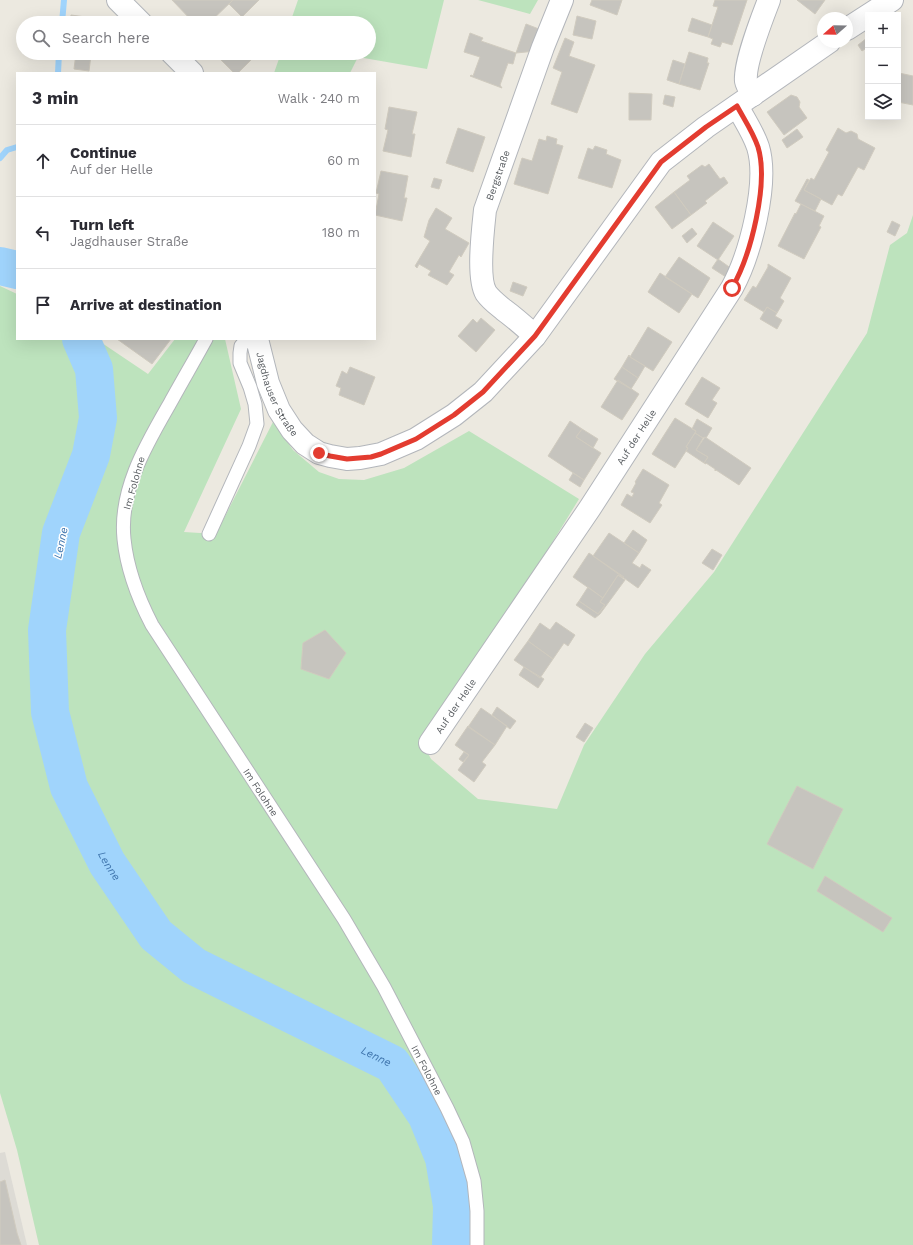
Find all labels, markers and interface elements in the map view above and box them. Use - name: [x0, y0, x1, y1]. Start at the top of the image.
- north arrow: [817, 12, 853, 48]
- map controls: [865, 12, 901, 120]
- button: +: [865, 12, 901, 48]
- search box: [16, 16, 376, 60]
- icon: search: [30, 27, 52, 49]
- text: Search here: [62, 29, 150, 47]
- button: −: [865, 48, 901, 84]
- button: layers: [865, 84, 901, 120]
- text: 3 min: [32, 88, 78, 108]
- text: Walk · 240 m: [278, 91, 360, 106]
- text: Continue: [70, 144, 137, 162]
- street label: Bergstraße: [483, 148, 511, 202]
- icon: ahead: [32, 150, 54, 172]
- text: 60 m: [327, 153, 360, 168]
- text: Auf der Helle: [70, 162, 153, 177]
- text: Turn left: [70, 216, 134, 234]
- icon: left: [32, 222, 54, 244]
- text: 180 m: [322, 225, 360, 240]
- text: Jagdhauser Straße: [70, 234, 189, 249]
- route start: [723, 279, 741, 297]
- icon: arrive: [32, 294, 54, 316]
- text: Arrive at destination: [70, 296, 222, 314]
- street label: Jagdhauser Straße: [255, 351, 300, 439]
- street label: Auf der Helle: [614, 407, 658, 467]
- route end: [310, 444, 328, 462]
- street label: Im Folohne: [121, 455, 147, 511]
- water label: Lenne: [51, 526, 71, 560]
- street label: Auf der Helle: [433, 676, 478, 735]
- street label: Im Folohne: [242, 766, 281, 818]
- water label: Lenne: [96, 849, 123, 883]
- water label: Lenne: [359, 1043, 393, 1069]
- street label: Im Folohne: [410, 1043, 445, 1097]

